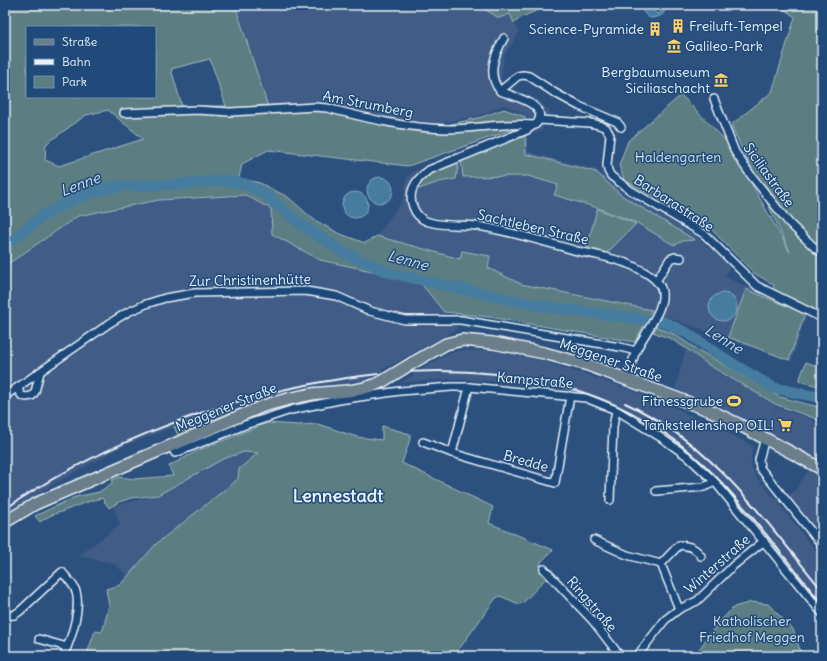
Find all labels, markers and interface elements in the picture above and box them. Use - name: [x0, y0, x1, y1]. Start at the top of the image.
- place label: Freiluft-Tempel: [689, 17, 783, 35]
- building icon: Freiluft-Tempel: [670, 18, 686, 34]
- place label: Science-Pyramide: [529, 20, 644, 38]
- building icon: Science-Pyramide: [647, 21, 663, 37]
- legend: [26, 26, 156, 98]
- text: Straße: [62, 34, 97, 49]
- place label: Galileo-Park: [685, 37, 763, 55]
- museum icon: Galileo-Park: [666, 38, 682, 54]
- text: Bahn: [62, 54, 91, 69]
- place label: Bergbaumuseum Siciliaschacht: [601, 63, 710, 97]
- museum icon: Bergbaumuseum Siciliaschacht: [713, 72, 729, 88]
- text: Park: [62, 74, 87, 89]
- street label: Am Strumberg: [321, 86, 415, 122]
- street label: Siciliastraße: [740, 139, 798, 211]
- park label: Haldengarten: [635, 148, 721, 166]
- water label: Lenne: [57, 167, 104, 200]
- street label: Barbarastraße: [631, 170, 717, 236]
- street label: Sachtleben Straße: [475, 205, 591, 249]
- water label: Lenne: [386, 245, 431, 275]
- street label: Zur Christinenhütte: [189, 270, 311, 290]
- water label: Lenne: [701, 320, 747, 358]
- street label: Meggener Straße: [557, 334, 665, 386]
- street label: Kampstraße: [496, 368, 574, 392]
- street label: Meggener Straße: [173, 378, 279, 436]
- place label: Fitnessgrube: [642, 392, 723, 410]
- sports icon: Fitnessgrube: [726, 393, 742, 409]
- place label: Tankstellenshop OIL!: [643, 416, 774, 434]
- supermarket icon: Tankstellenshop OIL!: [777, 417, 793, 433]
- street label: Bredde: [501, 446, 551, 476]
- district label: Lennestadt: [293, 484, 384, 507]
- street label: Winterstraße: [680, 530, 754, 598]
- street label: Ringstraße: [563, 573, 621, 635]
- park label: Katholischer Friedhof Meggen: [699, 612, 805, 646]

